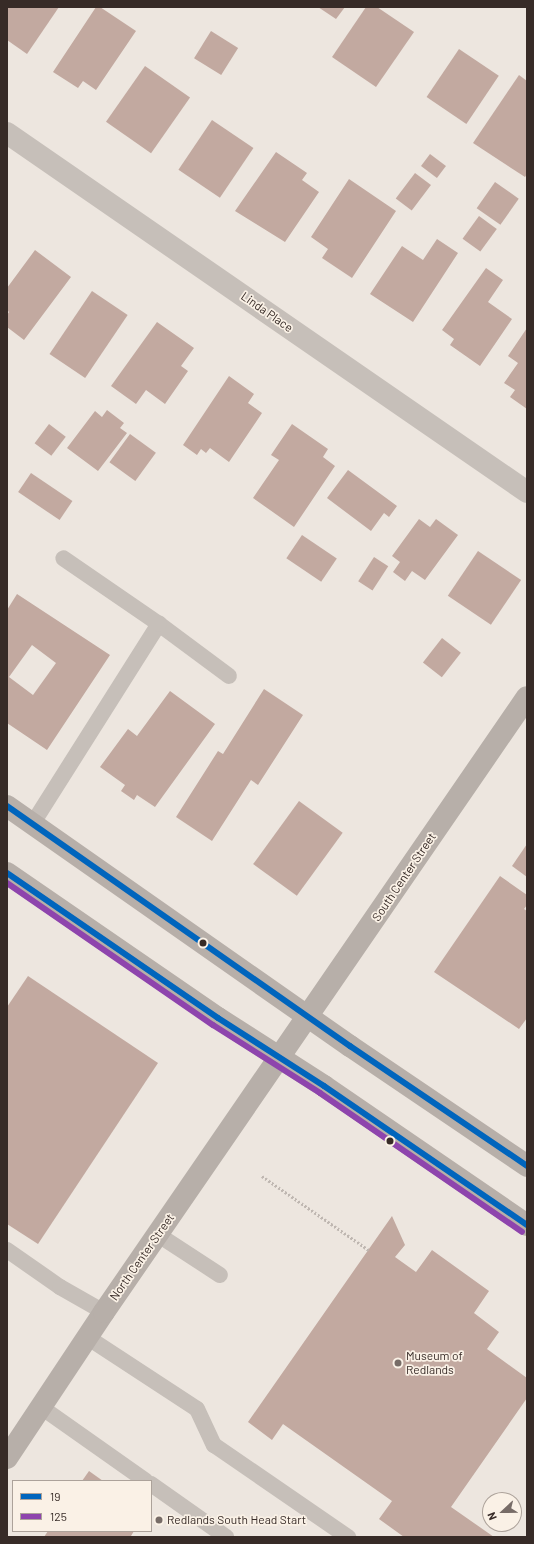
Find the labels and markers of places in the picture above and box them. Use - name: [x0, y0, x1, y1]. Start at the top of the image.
- unlabelled marker: [198, 938, 208, 948]
- unlabelled marker: [385, 1136, 395, 1146]
- place label: Museum of Redlands: [406, 1349, 463, 1377]
- marker: Museum of Redlands: [393, 1358, 403, 1368]
- place label: Redlands South Head Start: [167, 1513, 306, 1527]
- marker: Redlands South Head Start: [154, 1515, 164, 1525]

